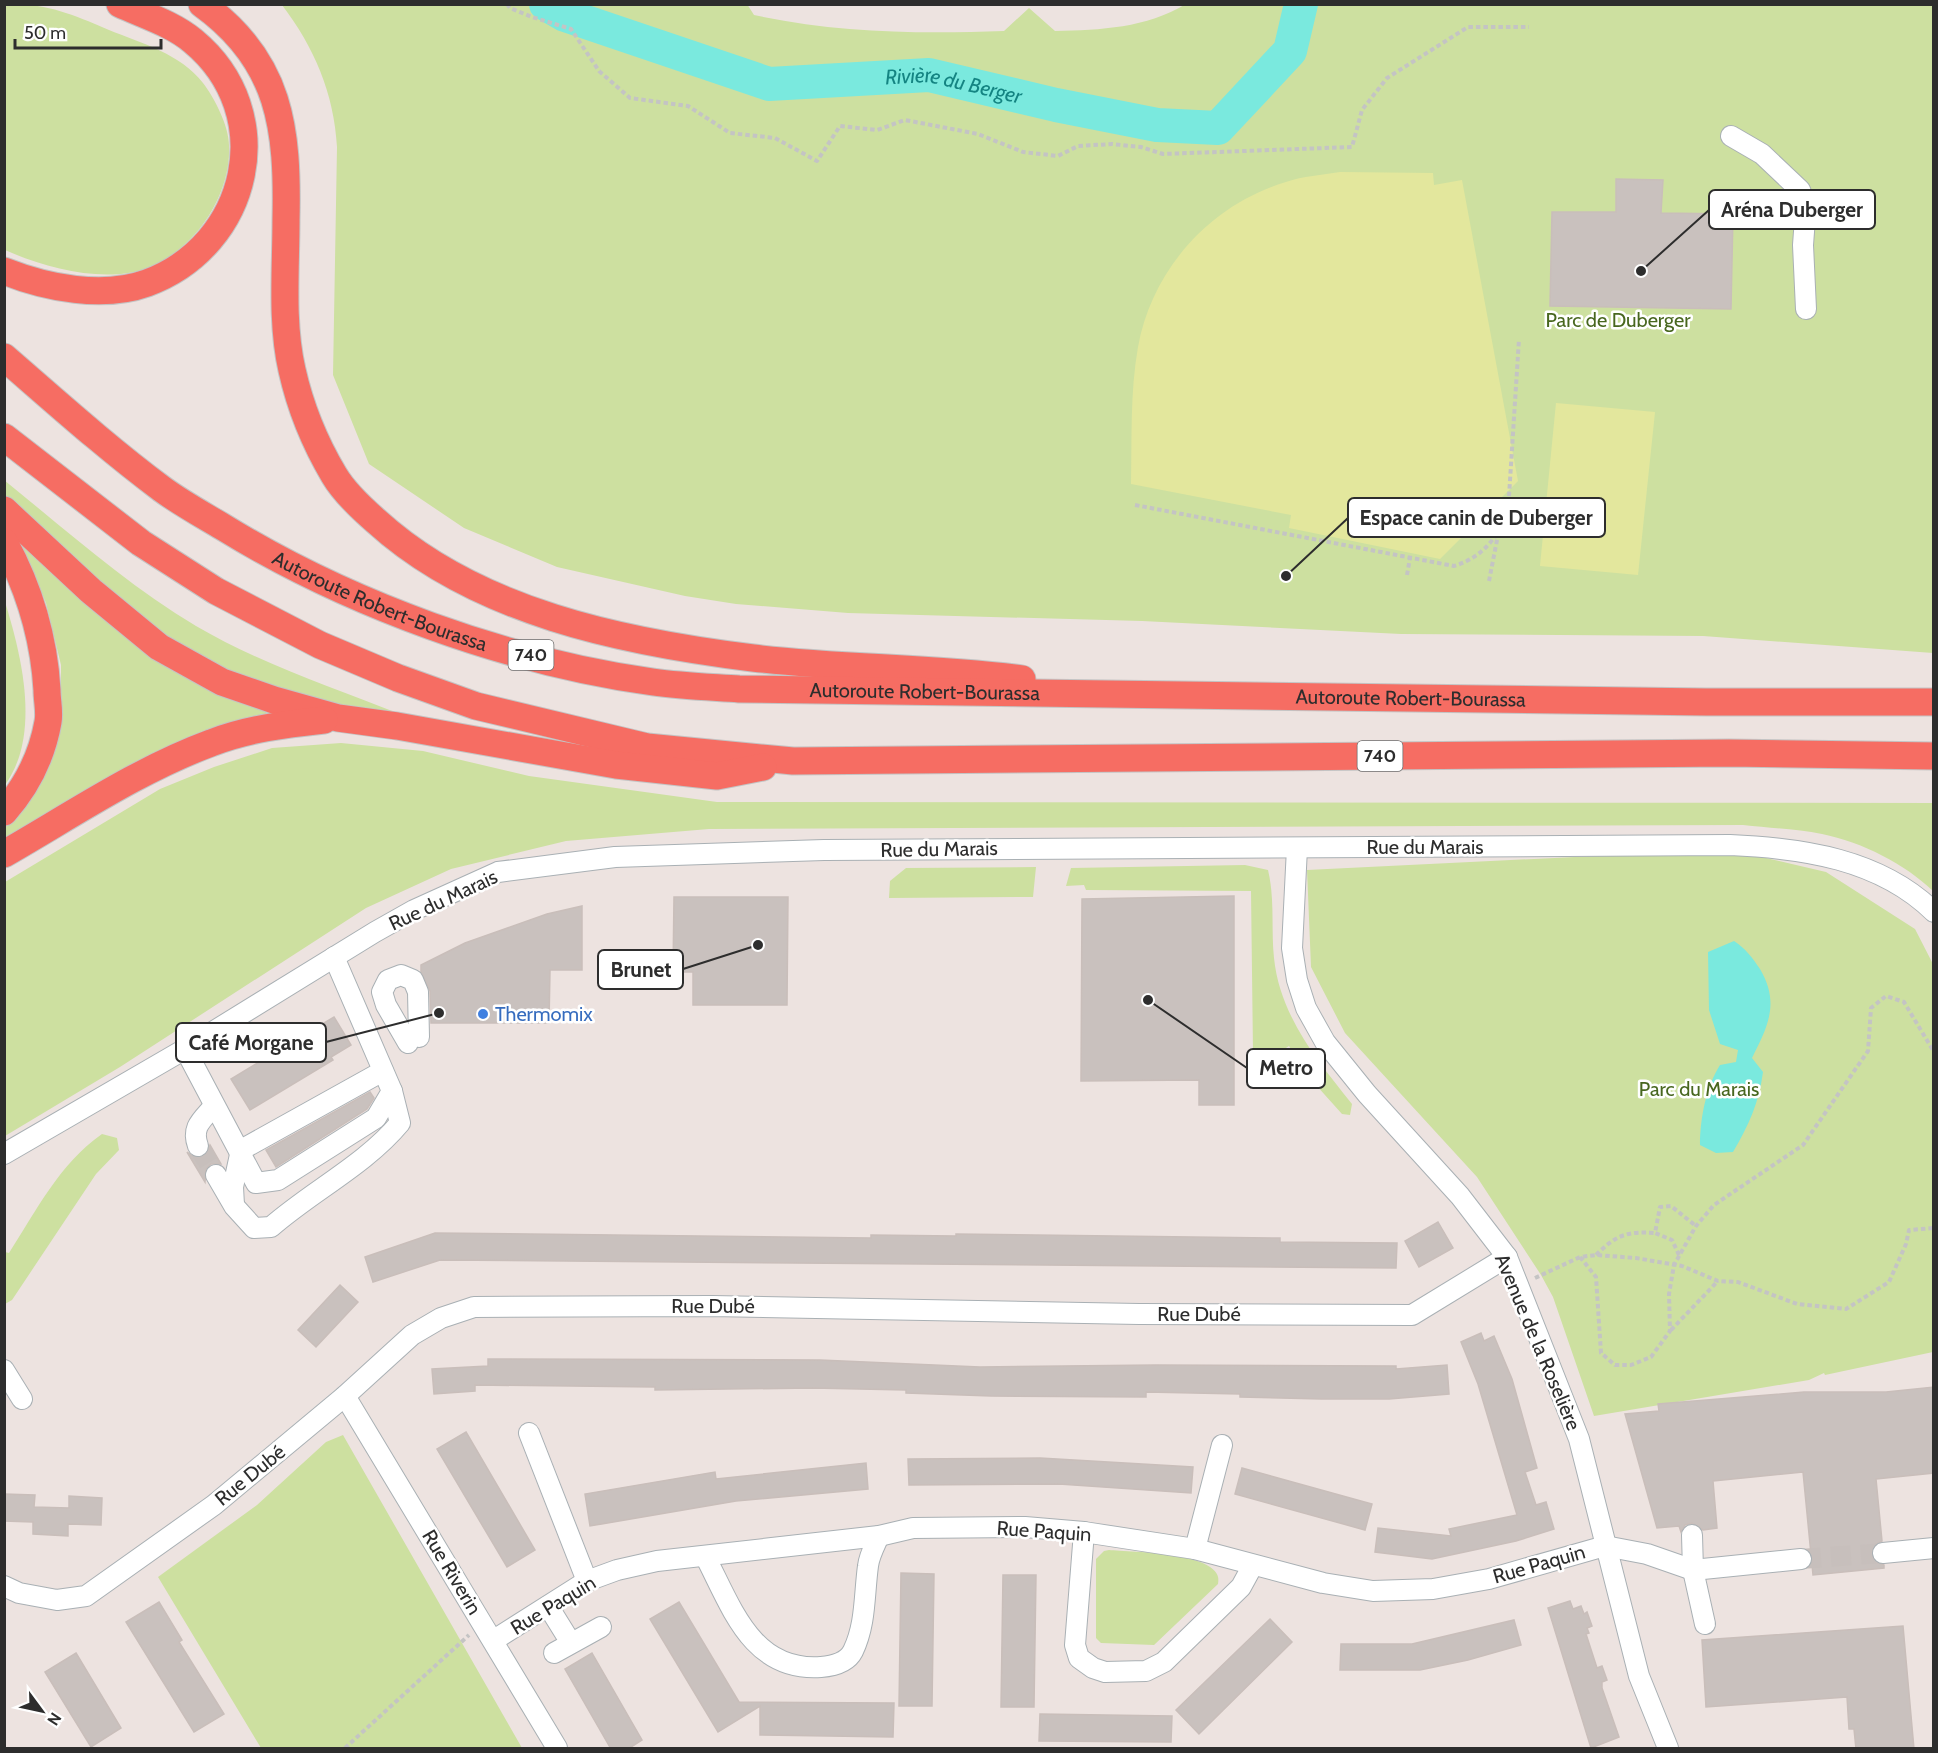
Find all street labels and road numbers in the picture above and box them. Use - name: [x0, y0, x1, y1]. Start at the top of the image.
- street label: Autoroute Robert-Bourassa: [268, 546, 490, 656]
- road number: 740: [508, 640, 554, 670]
- street label: Autoroute Robert-Bourassa: [809, 678, 1040, 705]
- street label: Autoroute Robert-Bourassa: [1295, 684, 1526, 712]
- road number: 740: [1358, 741, 1402, 771]
- street label: Rue du Marais: [1366, 835, 1484, 859]
- street label: Rue du Marais: [880, 836, 998, 862]
- street label: Rue du Marais: [385, 864, 501, 936]
- street label: Avenue de la Roselière: [1490, 1250, 1586, 1434]
- street label: Rue Dubé: [671, 1294, 755, 1318]
- street label: Rue Dubé: [1157, 1302, 1241, 1326]
- street label: Rue Dubé: [210, 1439, 290, 1511]
- street label: Rue Paquin: [996, 1516, 1092, 1546]
- street label: Rue Riverin: [417, 1525, 487, 1619]
- street label: Rue Paquin: [1490, 1539, 1588, 1589]
- street label: Rue Paquin: [506, 1570, 600, 1640]

